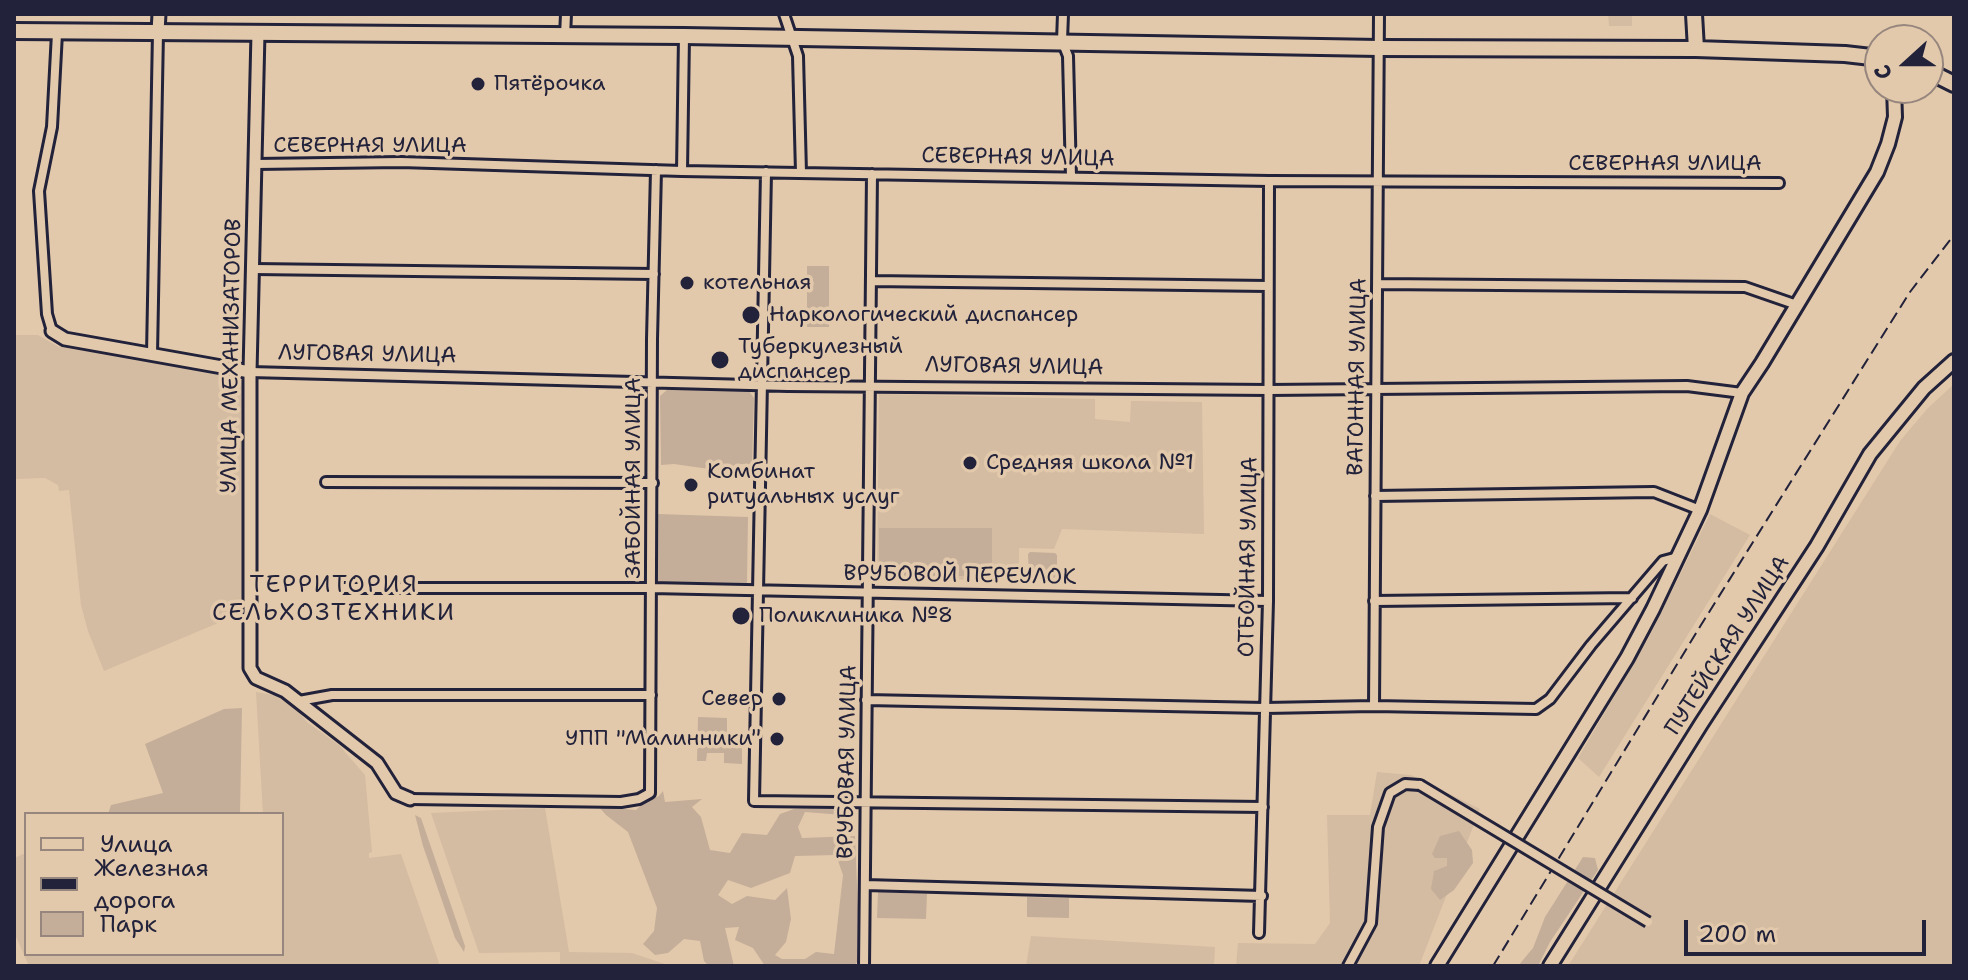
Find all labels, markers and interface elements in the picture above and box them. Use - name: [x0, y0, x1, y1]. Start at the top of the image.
- north arrow: [1864, 24, 1944, 104]
- text: С: [1867, 61, 1899, 84]
- place label: Пятёрочка: [494, 71, 605, 97]
- marker: Пятёрочка: [469, 75, 487, 93]
- street label: СЕВЕРНАЯ УЛИЦА: [273, 133, 467, 159]
- street label: СЕВЕРНАЯ УЛИЦА: [921, 143, 1115, 173]
- street label: СЕВЕРНАЯ УЛИЦА: [1568, 151, 1762, 177]
- street label: УЛИЦА МЕХАНИЗАТОРОВ: [216, 218, 248, 494]
- place label: котельная: [703, 270, 812, 296]
- marker: котельная: [678, 274, 696, 292]
- street label: ВАГОННАЯ УЛИЦА: [1343, 278, 1373, 476]
- place label: Наркологический диспансер: [769, 302, 1078, 328]
- marker: Наркологический диспансер: [740, 304, 762, 326]
- place label: Туберкулезный диспансер: [738, 334, 903, 386]
- street label: ЛУГОВАЯ УЛИЦА: [278, 340, 456, 370]
- marker: Туберкулезный диспансер: [709, 349, 731, 371]
- street label: ЛУГОВАЯ УЛИЦА: [925, 352, 1103, 382]
- street label: ЗАБОЙНАЯ УЛИЦА: [621, 377, 647, 579]
- place label: Средняя школа №1: [986, 450, 1194, 476]
- marker: Средняя школа №1: [961, 454, 979, 472]
- street label: ОТБОЙНАЯ УЛИЦА: [1234, 456, 1264, 658]
- place label: Комбинат ритуальных услуг: [707, 459, 900, 510]
- marker: Комбинат ритуальных услуг: [682, 476, 700, 494]
- street label: ПУТЕЙСКАЯ УЛИЦА: [1660, 551, 1796, 741]
- street label: ВРУБОВОЙ ПЕРЕУЛОК: [843, 561, 1077, 591]
- district label: ТЕРРИТОРИЯ СЕЛЬХОЗТЕХНИКИ: [212, 572, 456, 628]
- place label: Поликлиника №8: [759, 603, 953, 629]
- marker: Поликлиника №8: [730, 605, 752, 627]
- street label: ВРУБОВАЯ УЛИЦА: [833, 665, 863, 859]
- place label: Север: [701, 686, 763, 712]
- marker: Север: [770, 690, 788, 708]
- place label: УПП "Малинники": [565, 726, 761, 752]
- marker: УПП "Малинники": [768, 730, 786, 748]
- legend: [24, 812, 284, 956]
- text: Улица: [100, 828, 173, 860]
- text: Железная дорога: [94, 852, 209, 916]
- scale bar: [1688, 904, 1930, 954]
- text: Парк: [100, 908, 157, 940]
- text: 200 m: [1698, 918, 1776, 950]

